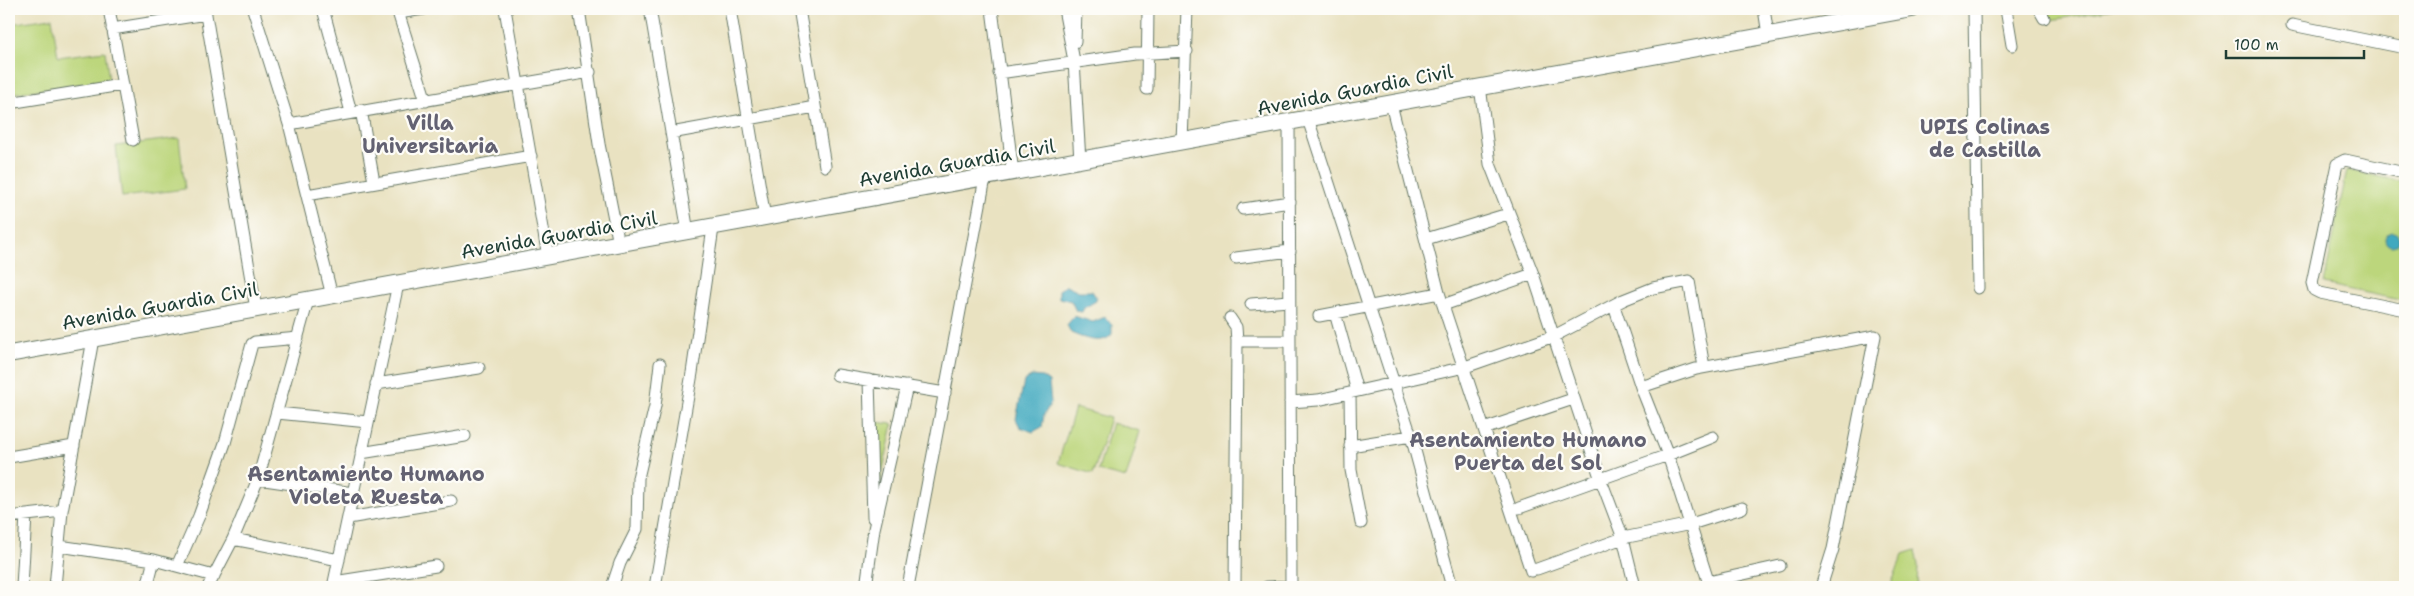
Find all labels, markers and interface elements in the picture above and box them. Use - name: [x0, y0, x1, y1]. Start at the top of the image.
- scale bar: [2226, 28, 2364, 60]
- text: 100 m: [2234, 35, 2279, 55]
- street label: Avenida Guardia Civil: [1255, 59, 1455, 121]
- district label: Villa Universitaria: [362, 110, 498, 159]
- district label: UPIS Colinas de Castilla: [1920, 114, 2050, 163]
- street label: Avenida Guardia Civil: [857, 133, 1057, 193]
- street label: Avenida Guardia Civil: [459, 205, 659, 265]
- street label: Avenida Guardia Civil: [60, 276, 260, 336]
- district label: Asentamiento Humano Puerta del Sol: [1409, 427, 1647, 476]
- district label: Asentamiento Humano Violeta Ruesta: [247, 461, 485, 510]

